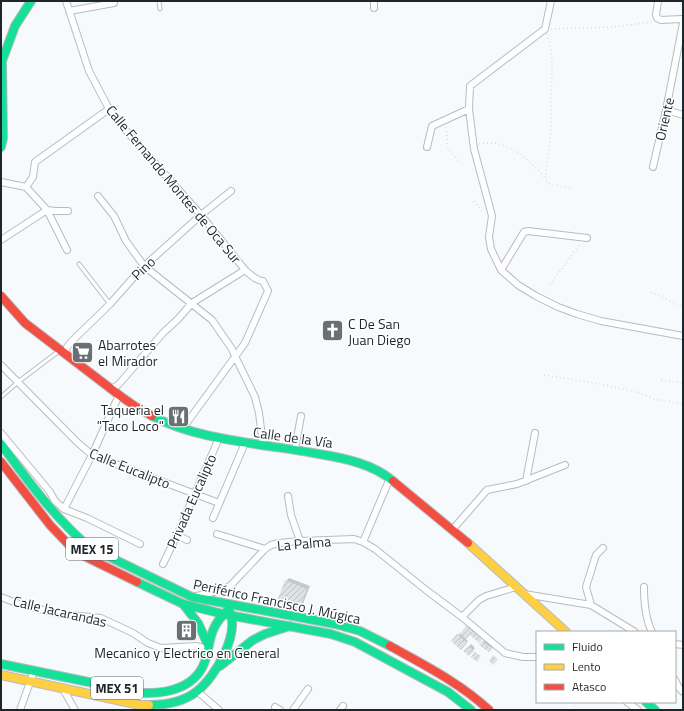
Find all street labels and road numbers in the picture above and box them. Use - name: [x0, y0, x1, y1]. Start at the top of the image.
- street label: Oriente: [649, 95, 679, 143]
- street label: Calle Fernando Montes de Oca Sur: [101, 100, 247, 268]
- street label: Pino: [126, 251, 160, 285]
- street label: Calle de la Vía: [252, 421, 334, 453]
- street label: Calle Eucalipto: [86, 442, 174, 494]
- street label: Privada Eucalipto: [161, 450, 221, 552]
- street label: La Palma: [276, 530, 332, 556]
- road number: MEX 15: [66, 538, 118, 560]
- street label: Periférico Francisco J. Múgica: [191, 573, 363, 629]
- street label: Calle Jacarandas: [11, 590, 109, 632]
- road number: MEX 51: [91, 677, 143, 699]

